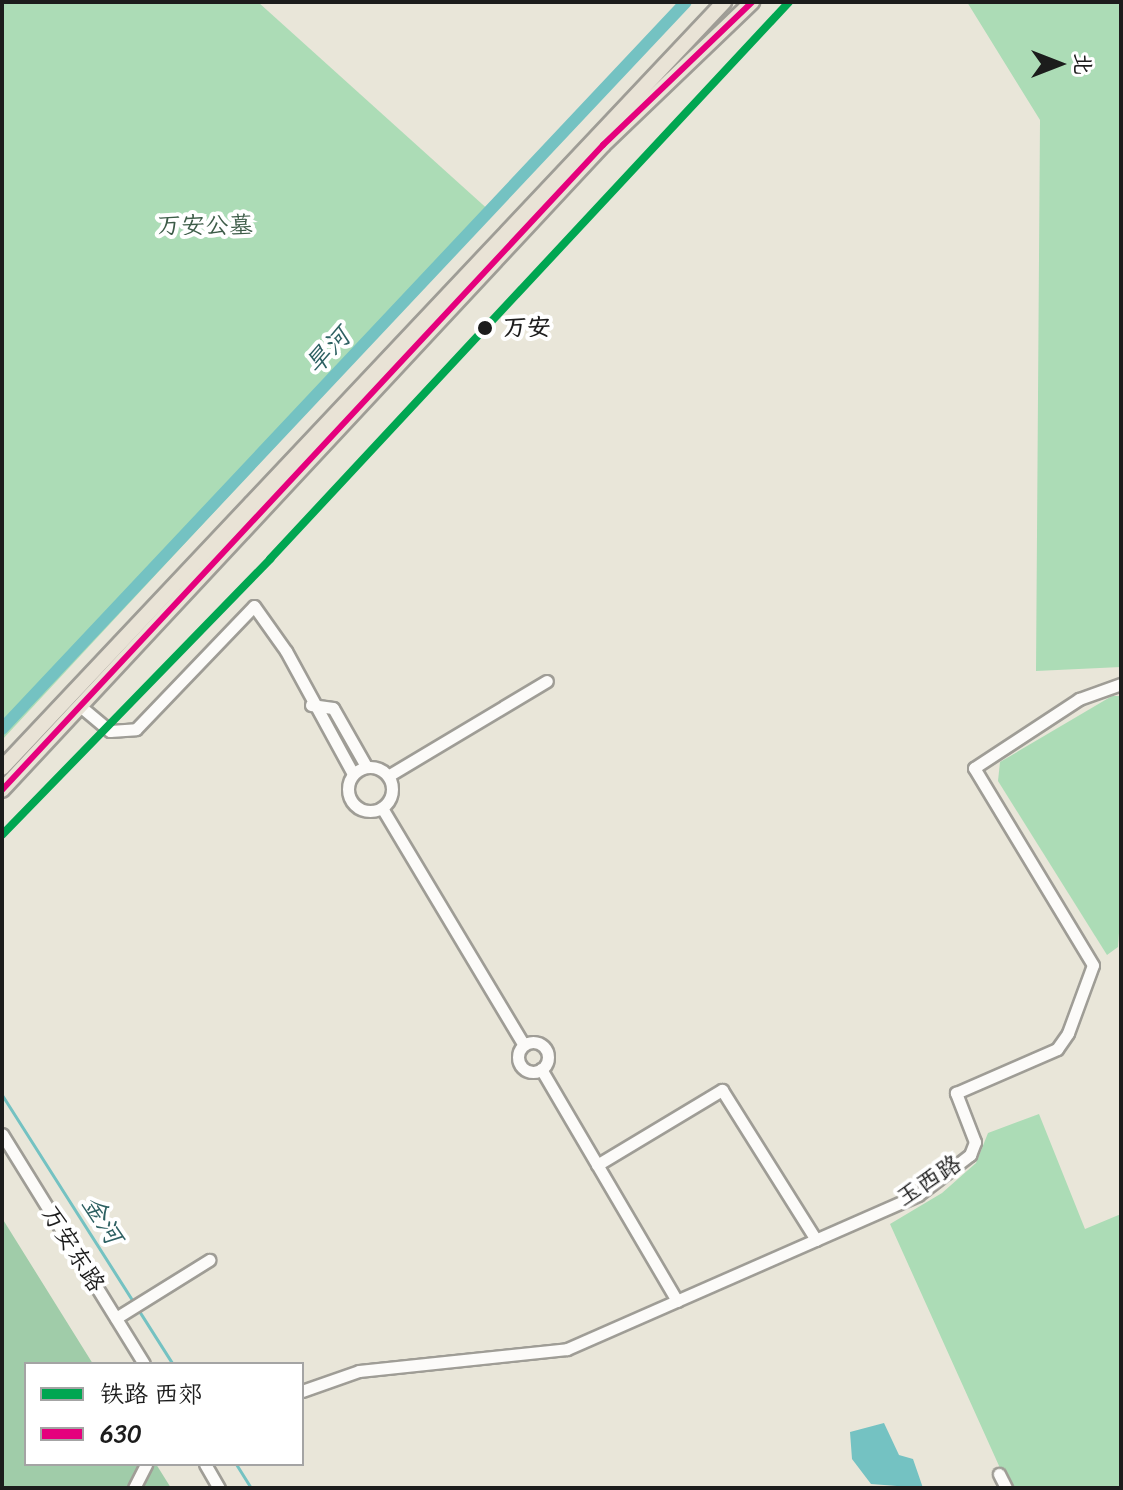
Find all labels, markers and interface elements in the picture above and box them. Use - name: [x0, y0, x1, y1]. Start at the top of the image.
- north arrow: [1019, 24, 1099, 104]
- text: 北: [1064, 53, 1103, 75]
- park label: 万安公墓: [157, 212, 253, 240]
- place label: 万安: [503, 314, 551, 342]
- marker: 万安: [474, 317, 496, 339]
- water label: 旱河: [299, 321, 357, 381]
- street label: 玉西路: [891, 1149, 967, 1213]
- water label: 金河: [75, 1190, 129, 1250]
- street label: 万安东路: [35, 1201, 111, 1297]
- legend: [24, 1362, 304, 1466]
- text: 铁路 西郊: [100, 1373, 202, 1415]
- text: 630: [100, 1413, 142, 1455]

